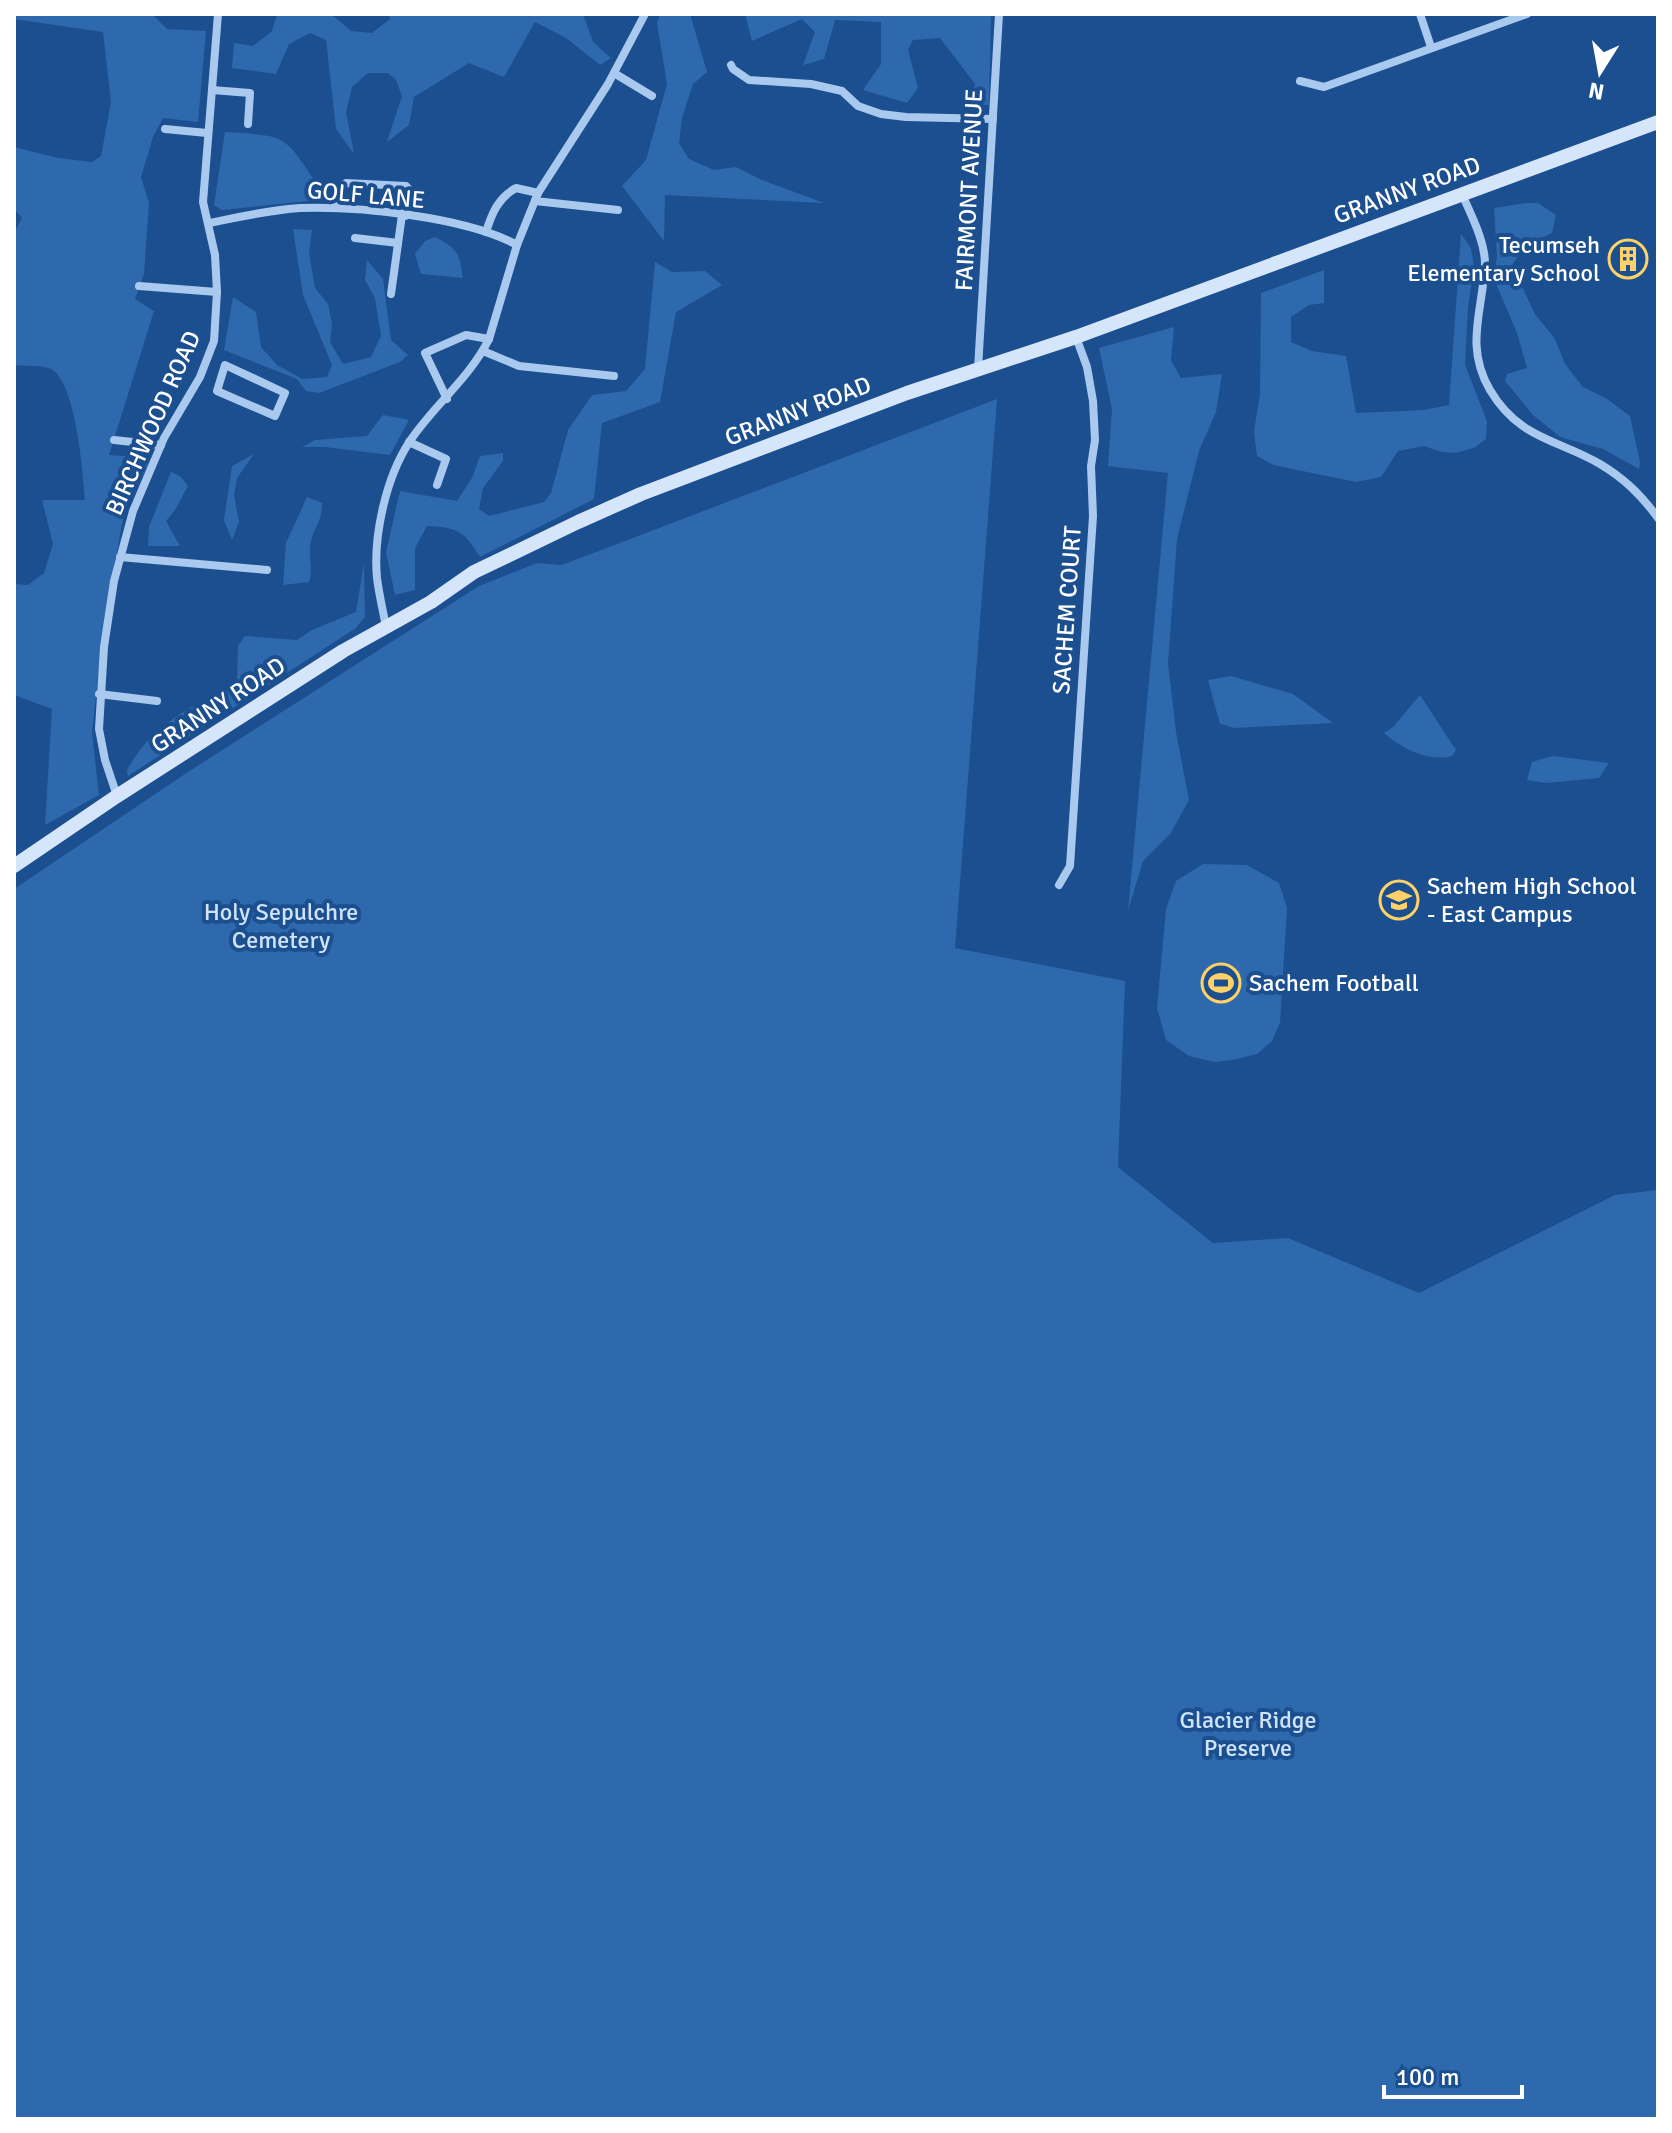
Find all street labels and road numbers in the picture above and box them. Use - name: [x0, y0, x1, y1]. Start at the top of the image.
- street label: FAIRMONT AVENUE: [949, 88, 989, 292]
- street label: GRANNY ROAD: [1329, 150, 1485, 230]
- street label: GOLF LANE: [306, 175, 426, 215]
- street label: BIRCHWOOD ROAD: [99, 326, 207, 520]
- street label: GRANNY ROAD: [721, 369, 875, 453]
- street label: SACHEM COURT: [1046, 525, 1088, 695]
- street label: GRANNY ROAD: [145, 650, 291, 760]

